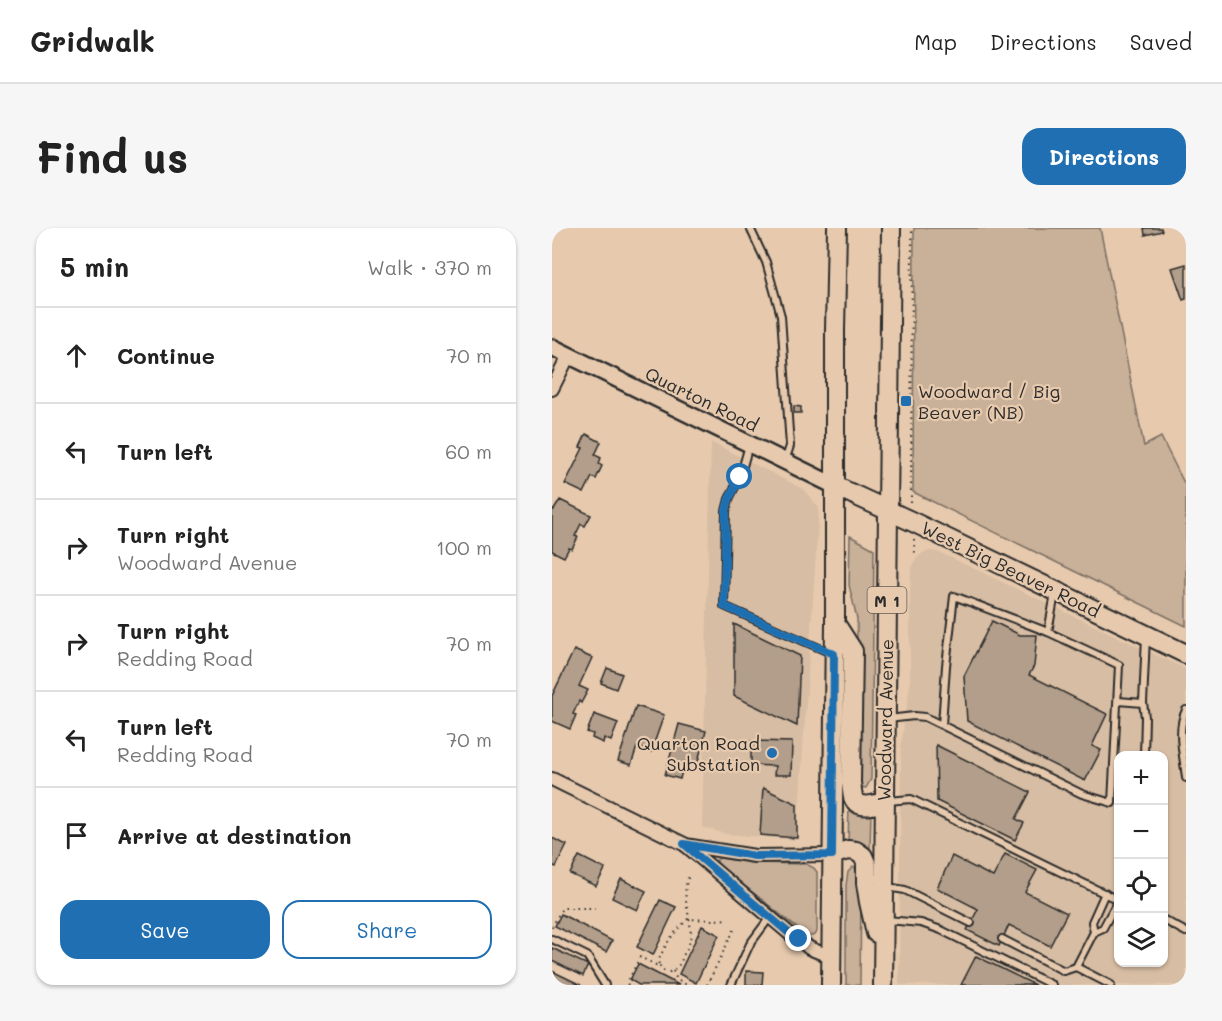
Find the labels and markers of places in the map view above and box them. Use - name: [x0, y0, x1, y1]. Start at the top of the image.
- place label: Woodward / Big Beaver (NB): [918, 379, 1060, 424]
- marker: Woodward / Big Beaver (NB): [899, 394, 913, 408]
- place label: Quarton Road Substation: [637, 731, 760, 776]
- marker: Quarton Road Substation: [765, 746, 779, 760]

